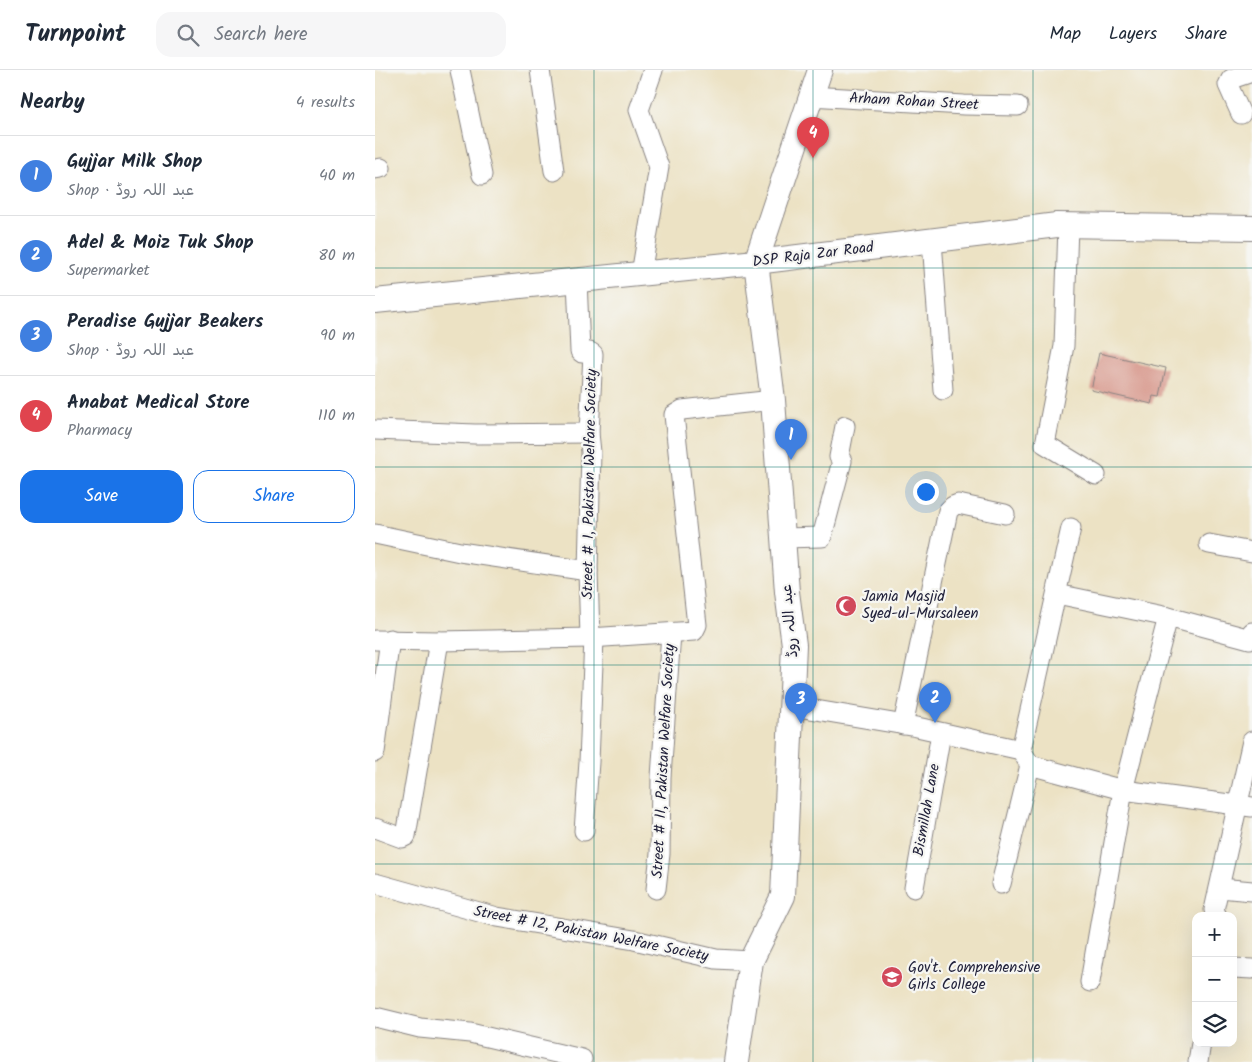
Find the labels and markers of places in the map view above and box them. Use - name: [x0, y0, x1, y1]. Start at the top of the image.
- pin: 4: [797, 117, 829, 158]
- pin: 1: [775, 419, 807, 460]
- place label: Jamia Masjid Syed-ul-Mursaleen: [862, 585, 979, 626]
- mosque icon: Jamia Masjid Syed-ul-Mursaleen: [834, 594, 858, 618]
- pin: 2: [919, 682, 951, 723]
- pin: 3: [785, 683, 817, 724]
- place label: Gov't. Comprehensive Girls College: [908, 956, 1041, 997]
- school or university icon: Gov't. Comprehensive Girls College: [880, 965, 904, 989]

